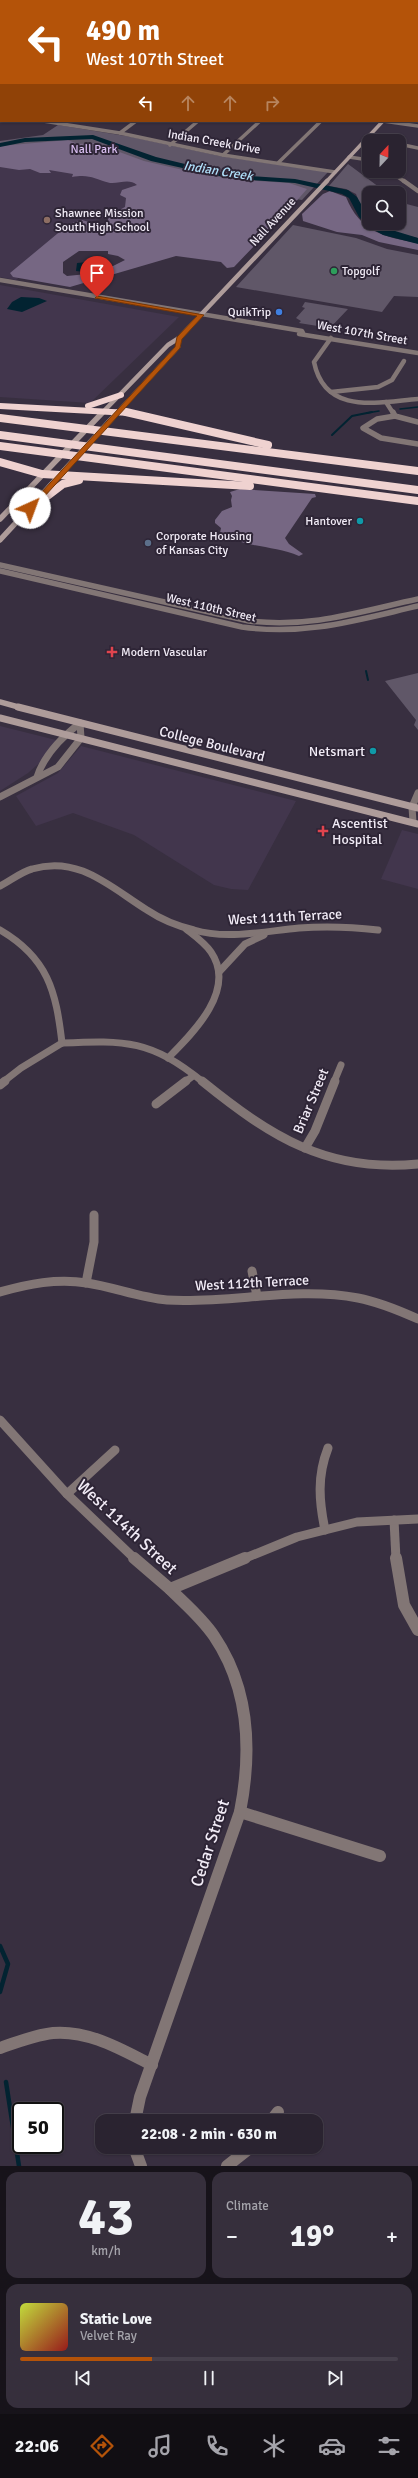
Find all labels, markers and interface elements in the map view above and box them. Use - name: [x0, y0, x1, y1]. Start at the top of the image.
- text: 490 m: [86, 14, 160, 48]
- icon: left: [20, 16, 72, 68]
- text: West 107th Street: [86, 48, 224, 70]
- icon: left: [135, 92, 157, 114]
- icon: ahead: [177, 92, 199, 114]
- icon: ahead: [219, 92, 241, 114]
- icon: right: [261, 92, 283, 114]
- street label: Indian Creek Drive: [166, 126, 262, 158]
- north arrow: [362, 134, 406, 178]
- map controls: [362, 134, 406, 230]
- park label: Nall Park: [71, 142, 117, 157]
- water label: Indian Creek: [182, 158, 255, 185]
- button: search: [362, 186, 406, 230]
- street label: Nall Avenue: [247, 194, 299, 250]
- place label: Shawnee Mission South High School: [55, 206, 150, 235]
- marker: Shawnee Mission South High School: [42, 215, 52, 225]
- pin: [80, 256, 114, 297]
- icon: arrive: [86, 262, 108, 284]
- place label: Topgolf: [342, 264, 381, 279]
- marker: Topgolf: [329, 266, 339, 276]
- place label: QuikTrip: [228, 305, 271, 320]
- marker: QuikTrip: [274, 307, 284, 317]
- street label: West 107th Street: [315, 318, 409, 348]
- position arrow: [9, 487, 51, 529]
- place label: Hantover: [305, 514, 353, 529]
- marker: Hantover: [355, 516, 365, 526]
- place label: Corporate Housing of Kansas City: [156, 529, 252, 558]
- marker: Corporate Housing of Kansas City: [143, 538, 153, 548]
- street label: West 110th Street: [165, 590, 257, 626]
- place label: Modern Vascular: [121, 645, 208, 660]
- marker: Modern Vascular: [106, 646, 118, 658]
- street label: College Boulevard: [157, 723, 267, 765]
- place label: Netsmart: [309, 743, 365, 760]
- marker: Netsmart: [368, 746, 378, 756]
- place label: Ascentist Hospital: [332, 815, 388, 848]
- marker: Ascentist Hospital: [317, 825, 329, 837]
- street label: West 111th Terrace: [228, 906, 342, 928]
- street label: Briar Street: [290, 1066, 332, 1136]
- street label: West 112th Terrace: [195, 1272, 309, 1294]
- street label: West 114th Street: [72, 1475, 182, 1579]
- street label: Cedar Street: [186, 1797, 234, 1889]
- speed limit sign: 50: [12, 2102, 64, 2154]
- text: 22:08 · 2 min · 630 m: [141, 2125, 277, 2143]
- text: 43: [78, 2185, 134, 2249]
- text: Climate: [226, 2198, 269, 2214]
- text: 19°: [290, 2218, 334, 2255]
- text: −: [226, 2223, 238, 2250]
- text: +: [386, 2223, 398, 2250]
- text: km/h: [91, 2243, 121, 2259]
- text: Static Love: [80, 2310, 152, 2328]
- text: Velvet Ray: [80, 2328, 137, 2344]
- icon: previous: [72, 2367, 94, 2389]
- icon: pause: [198, 2367, 220, 2389]
- icon: next: [324, 2367, 346, 2389]
- icon: directions: [88, 2432, 116, 2460]
- icon: music: [146, 2432, 174, 2460]
- icon: phone: [203, 2432, 231, 2460]
- icon: climate: [260, 2432, 288, 2460]
- icon: car: [318, 2432, 346, 2460]
- icon: filters: [375, 2432, 403, 2460]
- text: 22:06: [15, 2435, 59, 2457]

